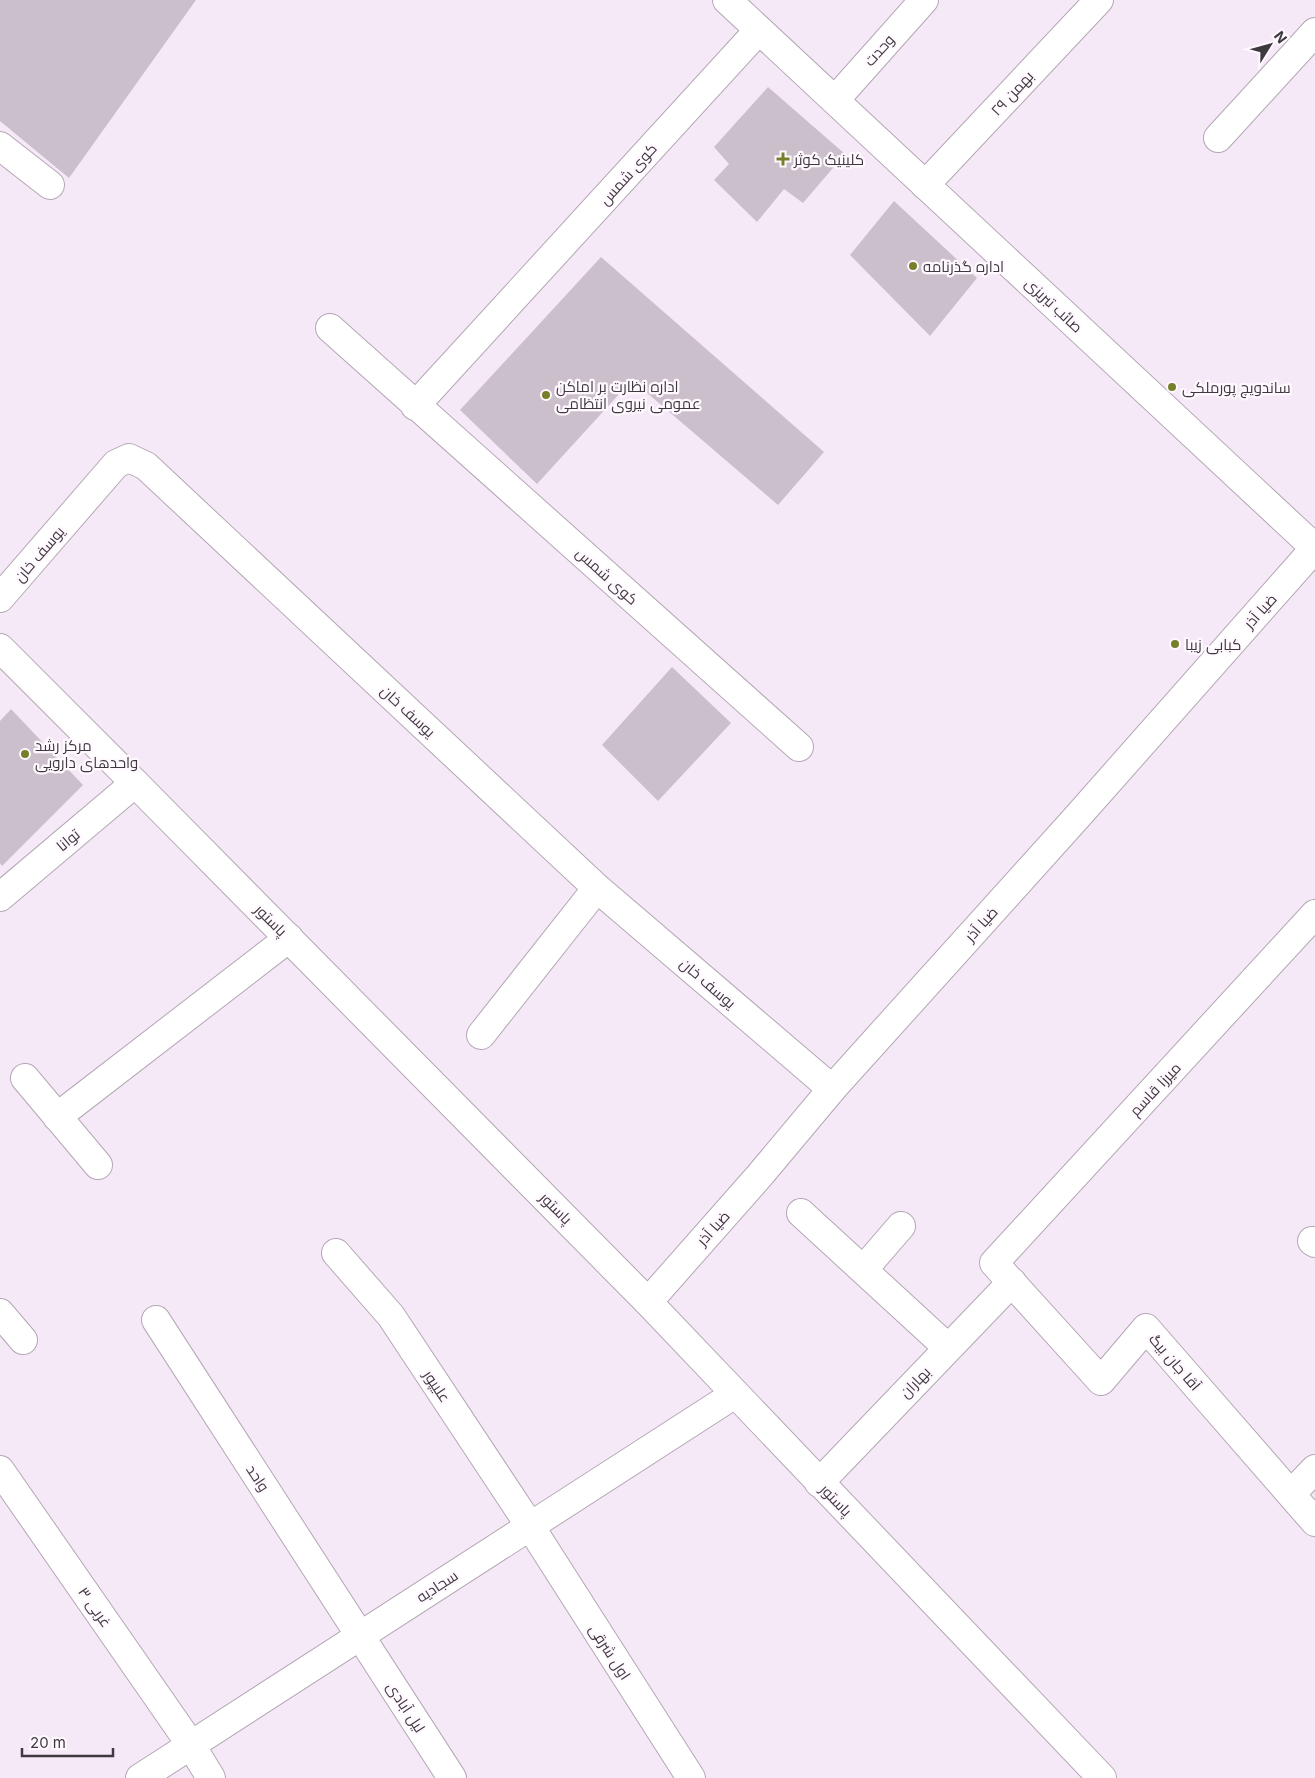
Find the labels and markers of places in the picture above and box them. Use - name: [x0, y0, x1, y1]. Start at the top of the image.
- place label: کلینیک کوثر: [793, 150, 864, 169]
- marker: کلینیک کوثر: [776, 152, 790, 166]
- place label: اداره گذرنامه: [923, 257, 1004, 276]
- marker: اداره گذرنامه: [907, 260, 919, 272]
- place label: اداره نظارت بر اماکن عمومی نیروی انتظامی: [556, 377, 701, 414]
- place label: ساندویچ پورملکی: [1182, 378, 1291, 399]
- marker: ساندویچ پورملکی: [1166, 381, 1178, 393]
- marker: اداره نظارت بر اماکن عمومی نیروی انتظامی: [540, 389, 552, 401]
- place label: کبابی زیبا: [1185, 635, 1241, 655]
- marker: کبابی زیبا: [1169, 638, 1181, 650]
- place label: مرکز رشد واحدهای دارویی: [35, 736, 138, 773]
- marker: مرکز رشد واحدهای دارویی: [19, 748, 31, 760]

